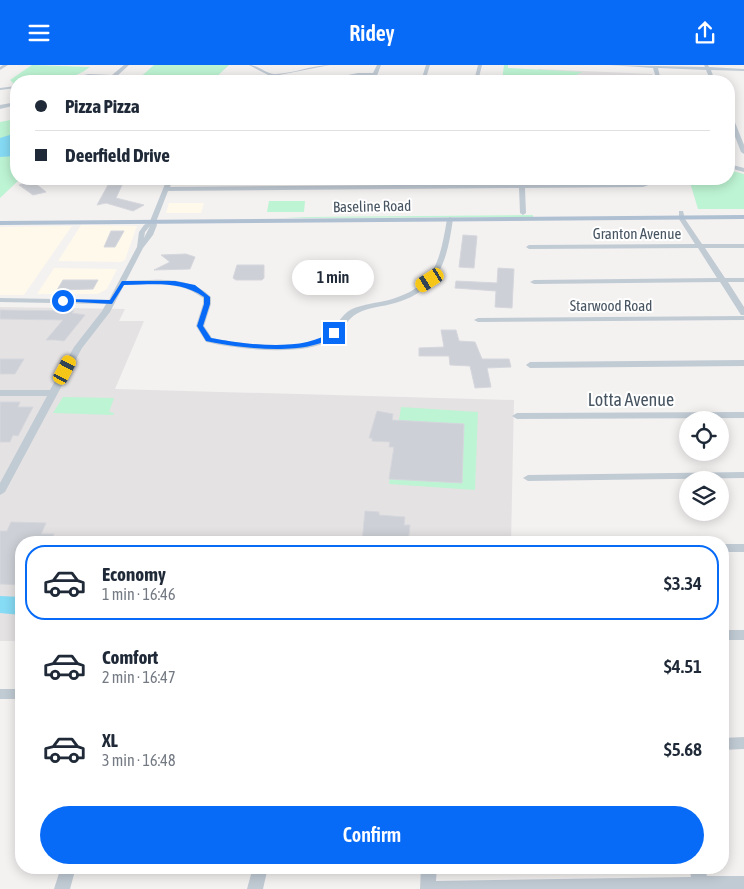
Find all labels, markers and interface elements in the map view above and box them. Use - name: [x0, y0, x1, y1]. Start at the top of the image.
- icon: menu: [25, 19, 53, 47]
- icon: share: [691, 19, 719, 47]
- text: Ridey: [349, 20, 395, 46]
- text: Pizza Pizza: [65, 95, 140, 117]
- text: Deerfield Drive: [65, 144, 170, 166]
- street label: Baseline Road: [333, 197, 411, 215]
- street label: Granton Avenue: [593, 225, 681, 242]
- callout: 1 min: [293, 261, 375, 295]
- car: [413, 266, 446, 294]
- text: 1 min: [317, 268, 349, 286]
- route start: [52, 290, 74, 312]
- street label: Starwood Road: [570, 297, 652, 314]
- route end: [323, 322, 345, 344]
- car: [51, 353, 78, 387]
- street label: Lotta Avenue: [588, 389, 674, 410]
- map controls: [679, 411, 729, 521]
- button: locate: [679, 411, 729, 461]
- button: layers: [679, 471, 729, 521]
- icon: car: [42, 560, 87, 605]
- text: Economy: [102, 563, 166, 585]
- text: $3.34: [664, 572, 702, 594]
- text: 1 min · 16:46: [102, 585, 175, 603]
- icon: car: [42, 643, 87, 688]
- text: Comfort: [102, 646, 158, 668]
- text: $4.51: [664, 655, 702, 677]
- text: 2 min · 16:47: [102, 668, 175, 686]
- icon: car: [42, 726, 87, 771]
- text: XL: [102, 729, 118, 751]
- text: $5.68: [664, 738, 702, 760]
- text: 3 min · 16:48: [102, 751, 175, 769]
- button: Confirm: [40, 806, 704, 864]

